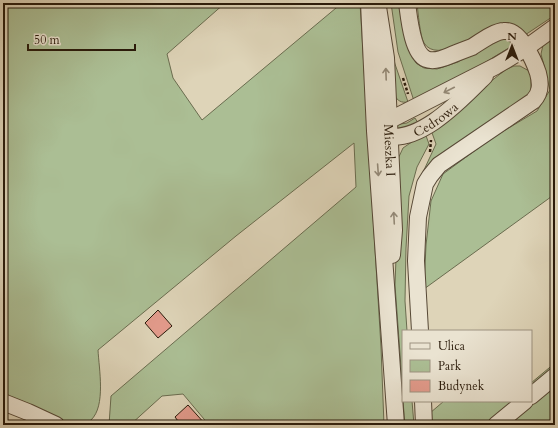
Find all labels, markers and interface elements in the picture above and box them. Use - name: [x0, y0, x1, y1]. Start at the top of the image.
- scale bar: [28, 26, 135, 52]
- north arrow: [492, 26, 532, 66]
- text: N: [507, 29, 517, 44]
- text: 50 m: [34, 32, 61, 48]
- one-way arrow: [383, 68, 390, 81]
- one-way arrow: [443, 87, 455, 94]
- street label: Cedrowa: [410, 98, 463, 142]
- street label: Mieszka I: [379, 124, 400, 177]
- one-way arrow: [374, 163, 382, 176]
- one-way arrow: [390, 212, 397, 225]
- legend: [402, 330, 532, 402]
- text: Ulica: [438, 338, 466, 354]
- text: Park: [438, 358, 462, 374]
- text: Budynek: [438, 378, 485, 394]

